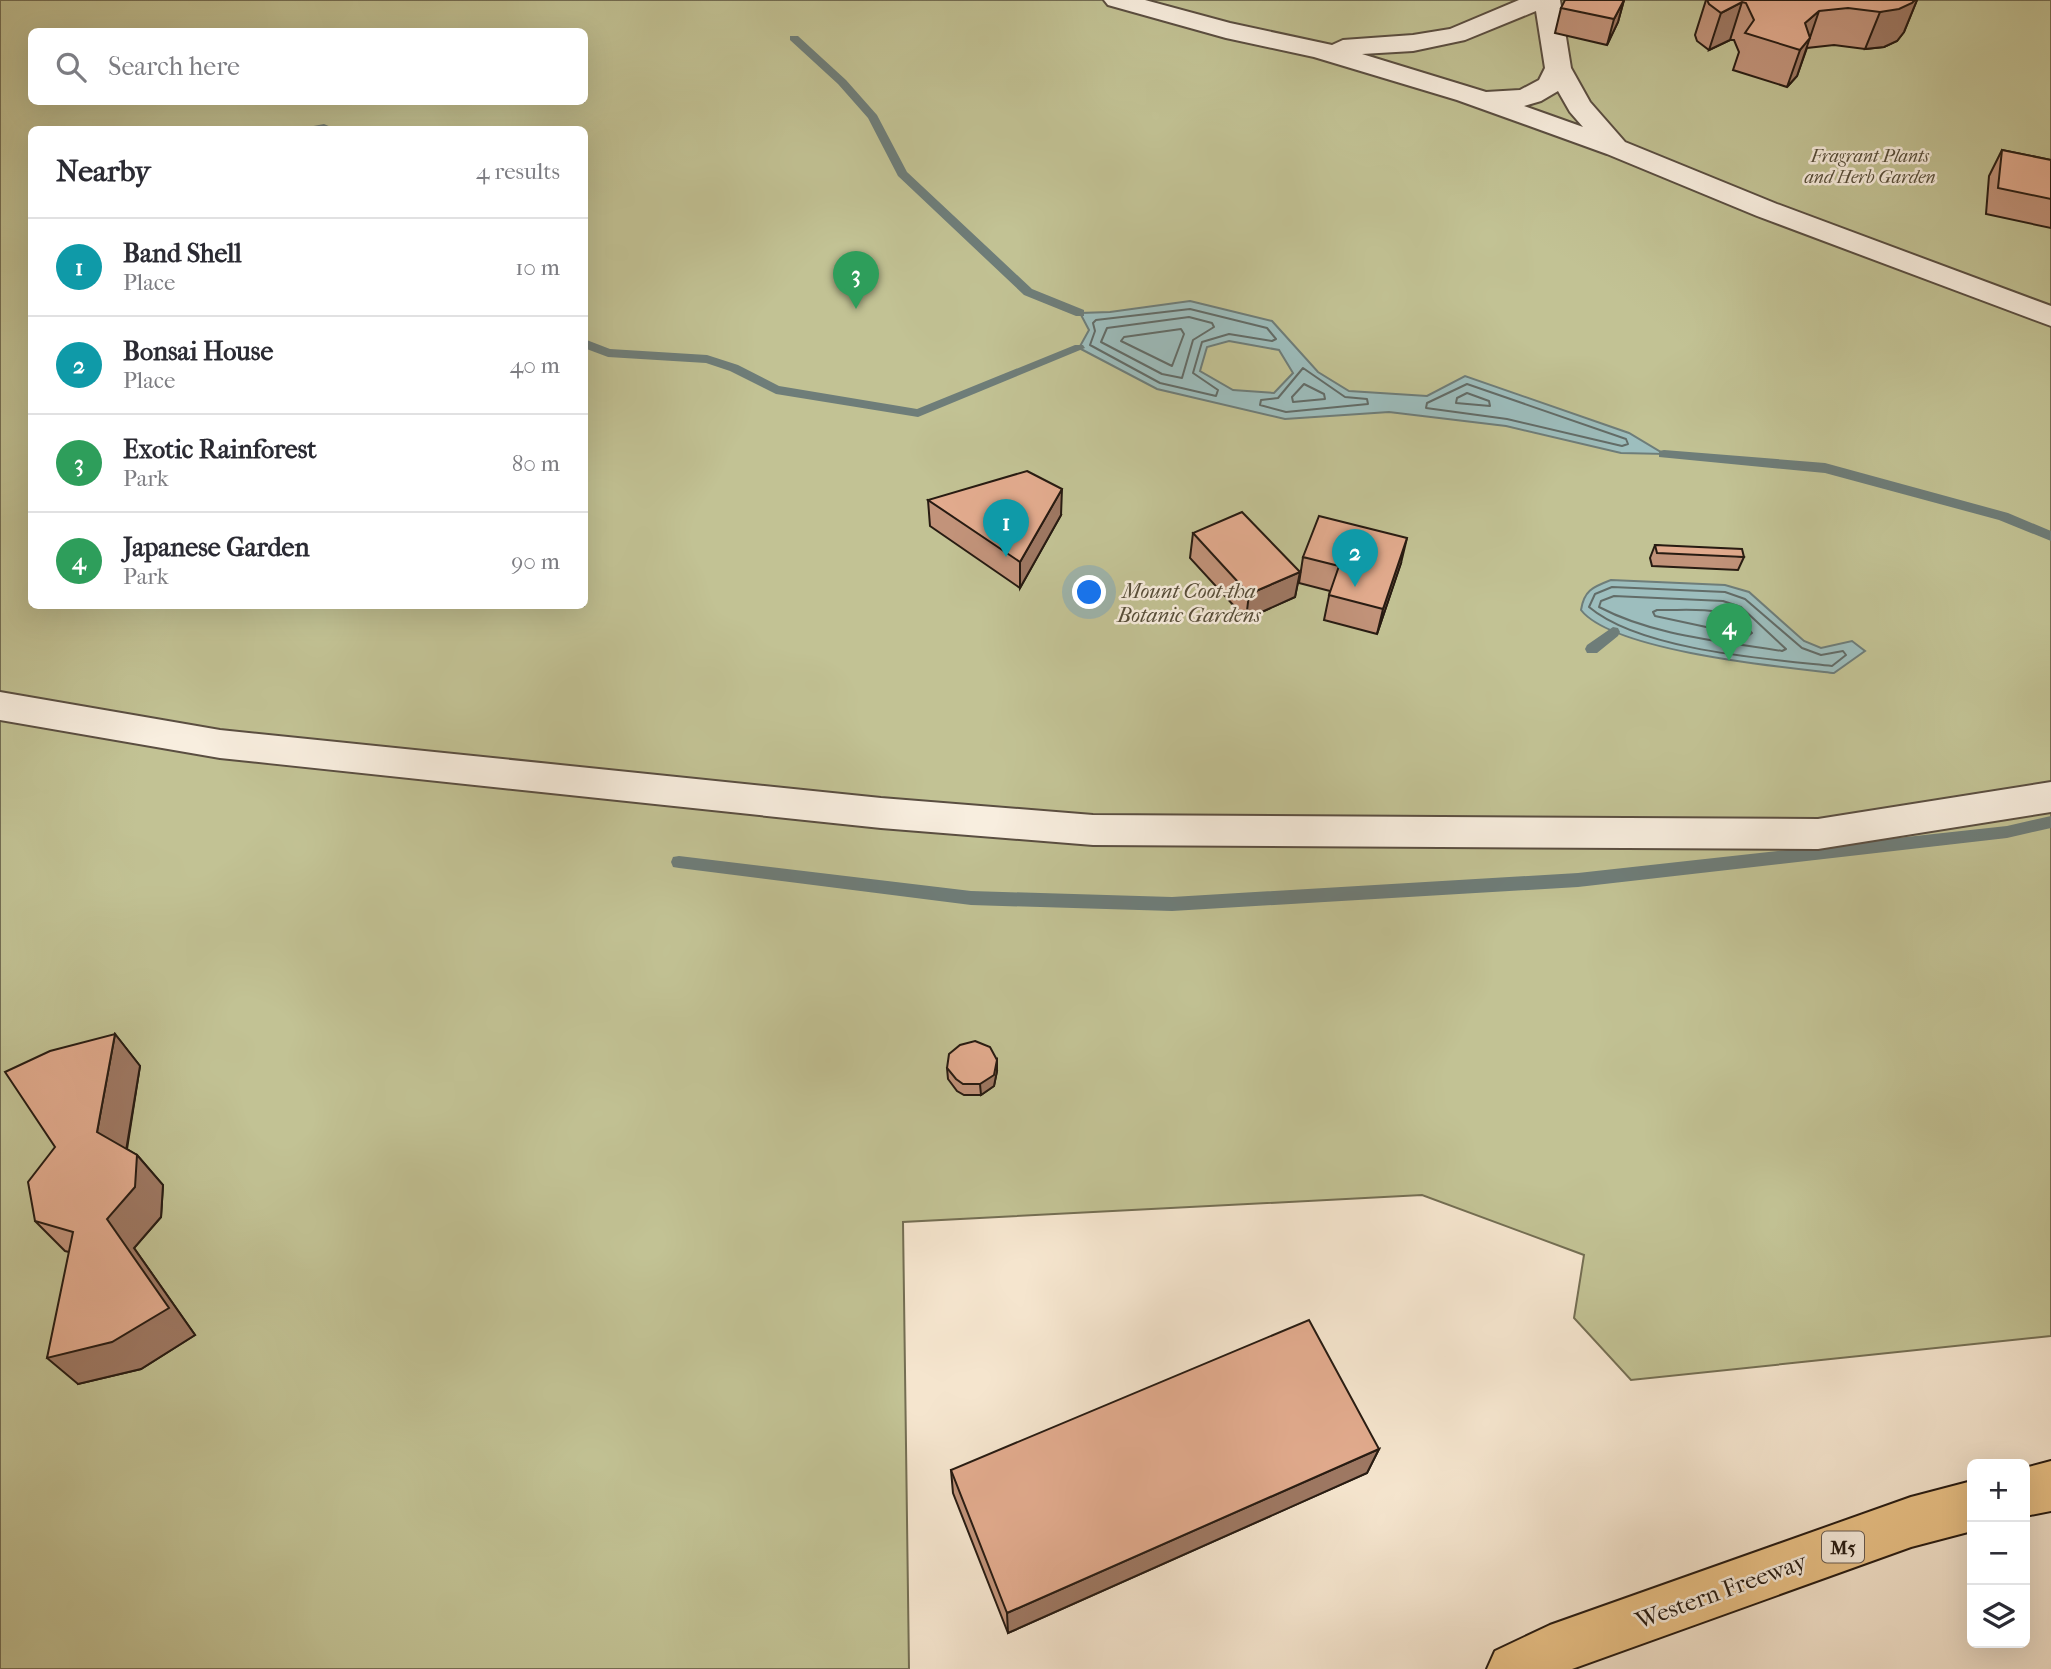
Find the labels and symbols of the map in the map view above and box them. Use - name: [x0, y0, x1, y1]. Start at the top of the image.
- park label: Fragrant Plants and Herb Garden: [1804, 146, 1936, 188]
- pin: 3: [833, 251, 879, 309]
- pin: 1: [983, 499, 1029, 557]
- pin: 2: [1332, 529, 1378, 587]
- your location: [1072, 575, 1106, 609]
- park label: Mount Coot-tha Botanic Gardens: [1116, 579, 1261, 627]
- pin: 4: [1706, 603, 1752, 661]
- road number: M5: [1822, 1532, 1864, 1562]
- street label: Western Freeway: [1631, 1547, 1811, 1635]

